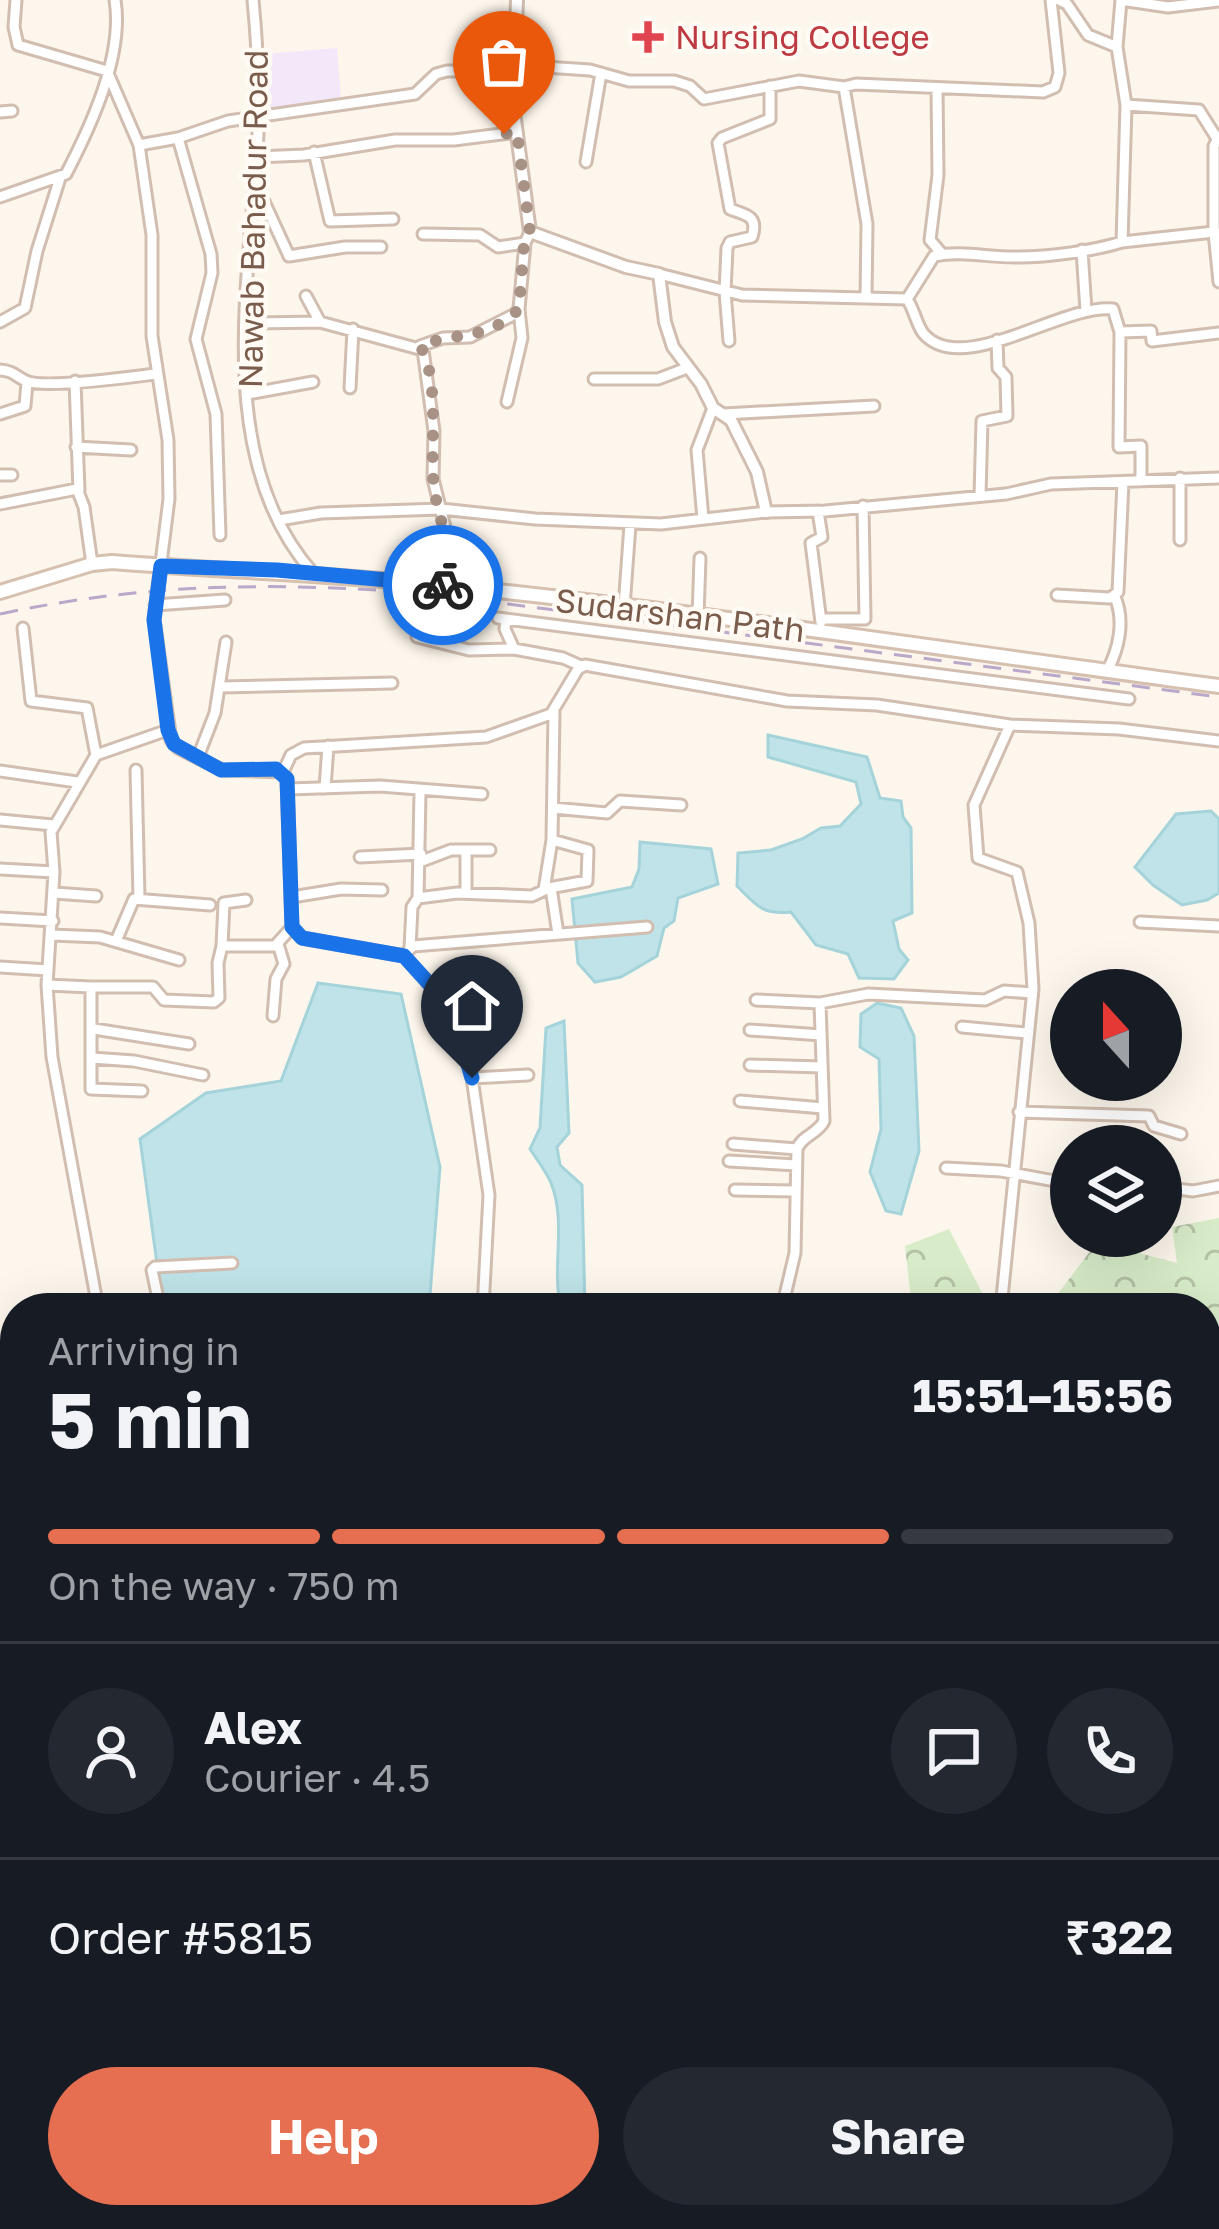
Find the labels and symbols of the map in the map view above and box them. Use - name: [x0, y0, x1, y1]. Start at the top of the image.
- pin: [453, 11, 555, 134]
- place label: Nursing College: [675, 17, 930, 56]
- marker: Nursing College: [632, 21, 664, 53]
- street label: Nawab Bahadur Road: [230, 49, 275, 389]
- courier: [383, 525, 503, 645]
- street label: Sudarshan Path: [553, 580, 807, 649]
- pin: [421, 955, 523, 1078]
- north arrow: [1050, 969, 1182, 1101]

